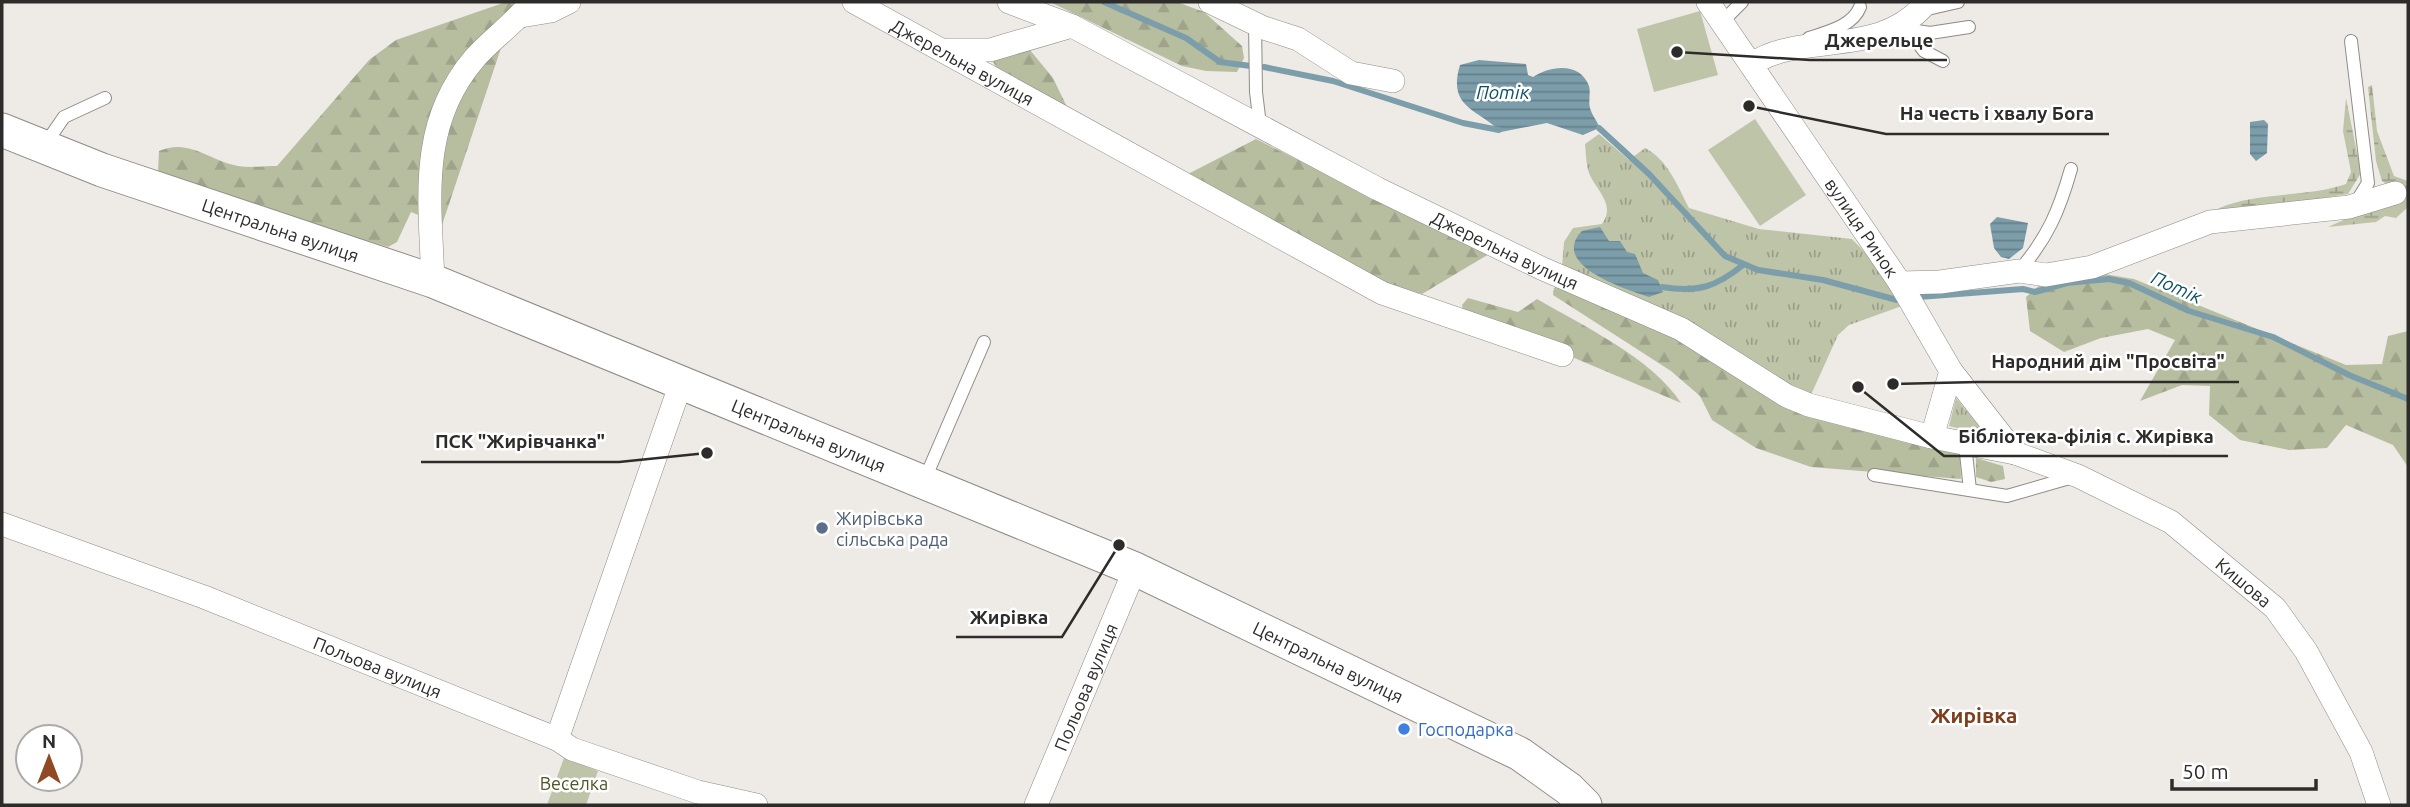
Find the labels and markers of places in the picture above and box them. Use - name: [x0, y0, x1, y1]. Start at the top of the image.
- callout: Джерельце: [1810, 20, 1947, 60]
- callout: На честь і хвалу Бога: [1886, 94, 2109, 134]
- callout: Народний дім "Просвіта": [1977, 342, 2239, 382]
- callout: Бібліотека-філія с. Жирівка: [1944, 416, 2228, 456]
- callout: ПСК "Жирівчанка": [421, 422, 619, 462]
- place label: Жирівська сільська рада: [836, 508, 949, 549]
- marker: Жирівська сільська рада: [814, 520, 830, 536]
- callout: Жирівка: [956, 597, 1062, 637]
- place label: Господарка: [1418, 719, 1514, 739]
- marker: Господарка: [1396, 721, 1412, 737]

